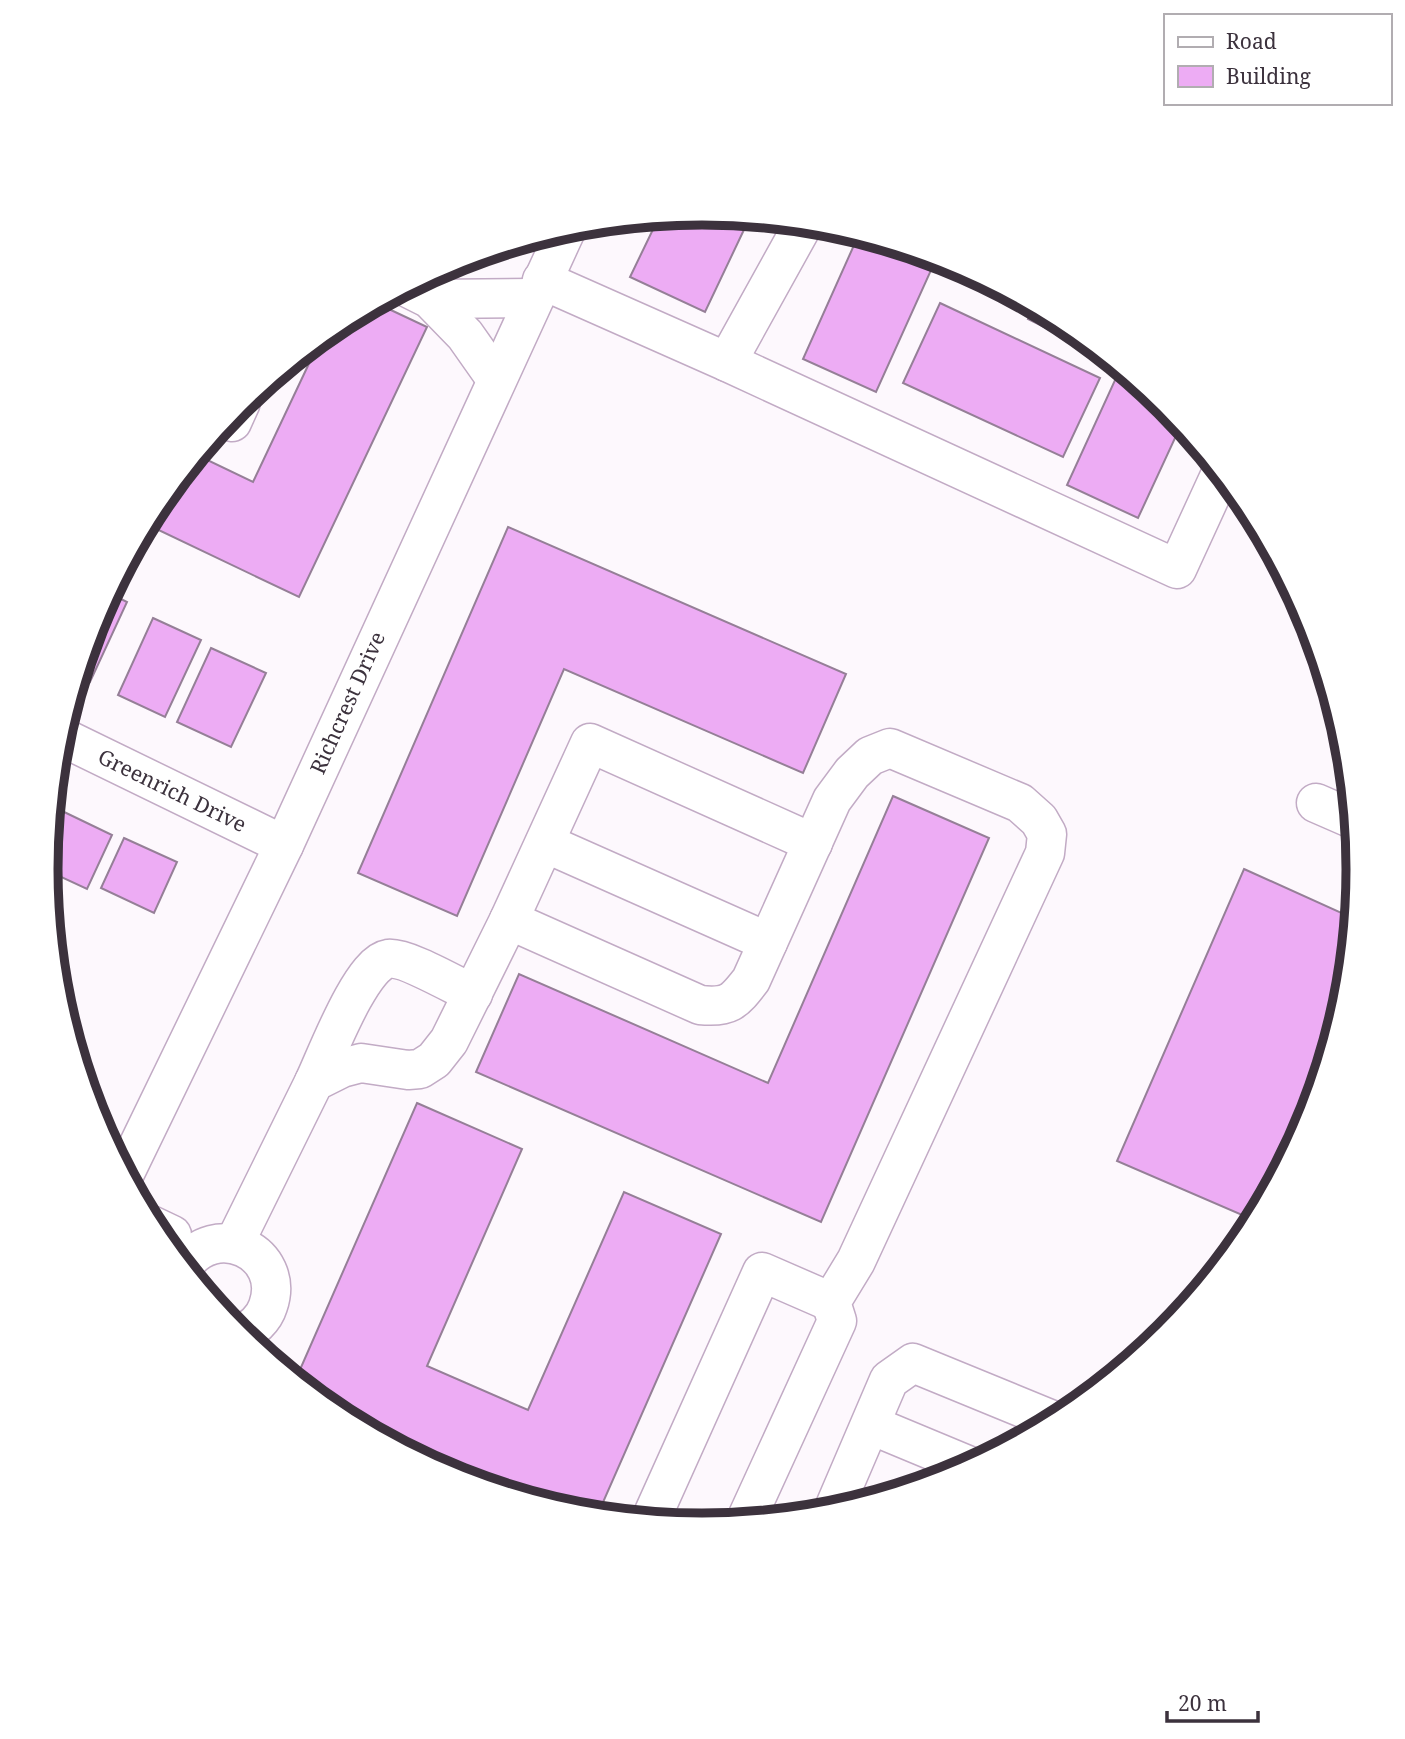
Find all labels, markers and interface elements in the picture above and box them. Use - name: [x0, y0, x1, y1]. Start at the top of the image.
- legend: [1164, 14, 1391, 105]
- text: Road: [1226, 27, 1277, 55]
- text: Building: [1226, 62, 1311, 90]
- street label: Richcrest Drive: [303, 627, 391, 778]
- street label: Greenrich Drive: [94, 742, 251, 838]
- scale bar: [1167, 1680, 1258, 1724]
- text: 20 m: [1178, 1689, 1227, 1717]

